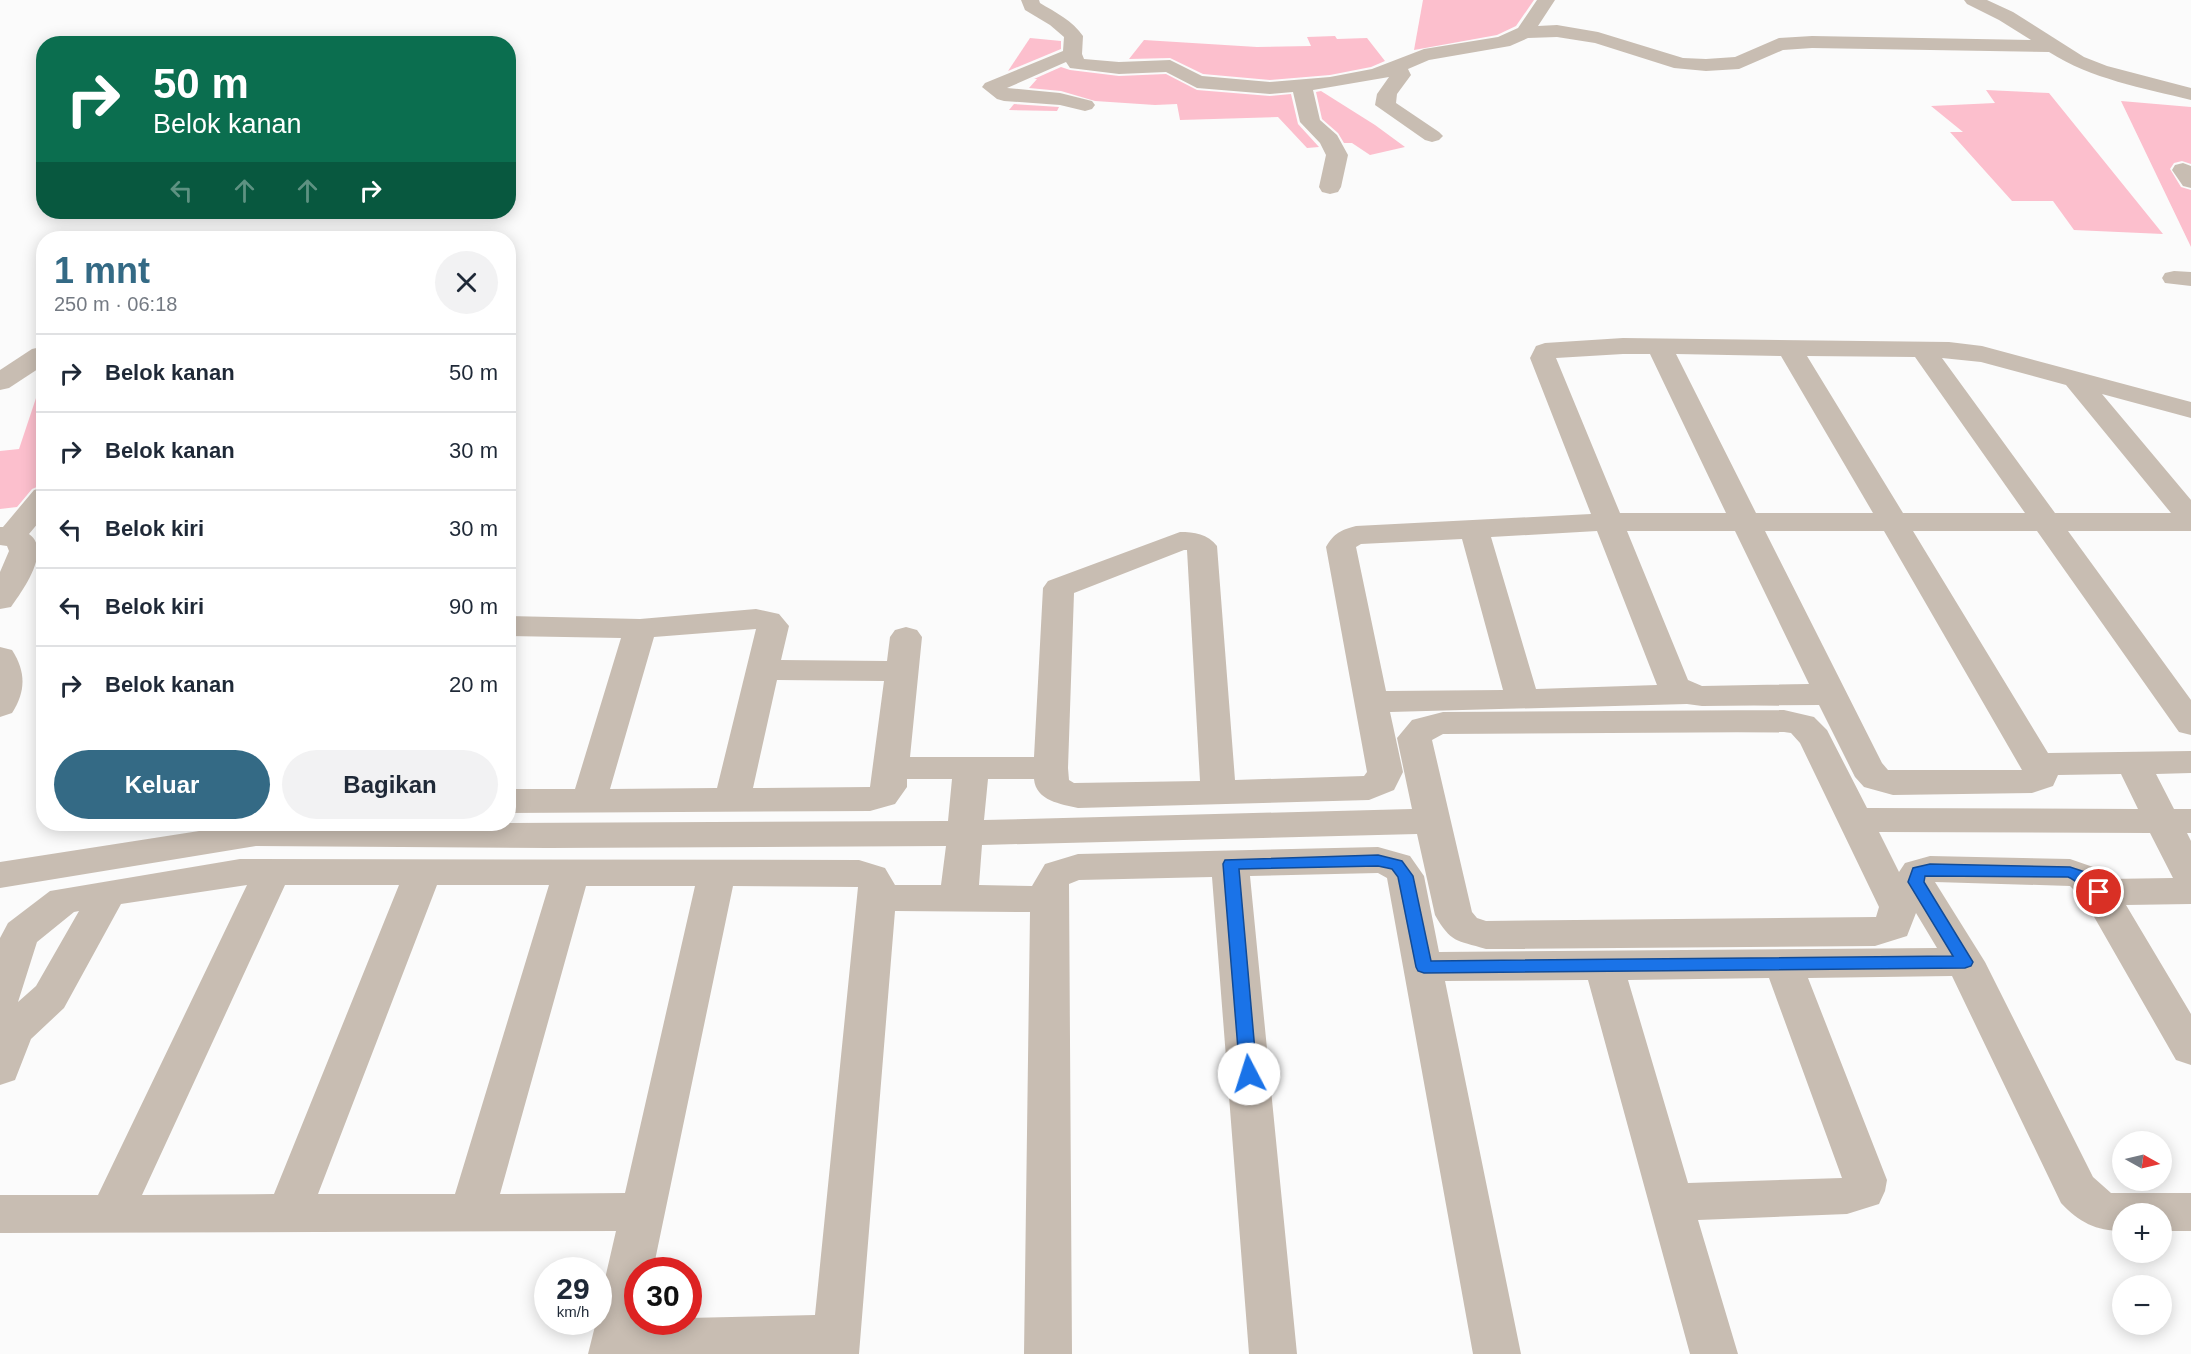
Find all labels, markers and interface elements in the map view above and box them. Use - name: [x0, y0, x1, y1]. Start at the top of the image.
- icon: right: [54, 60, 132, 138]
- text: 50 m: [153, 60, 249, 107]
- text: Belok kanan: [153, 109, 302, 139]
- icon: left: [165, 174, 198, 207]
- icon: ahead: [228, 174, 261, 207]
- icon: ahead: [291, 174, 324, 207]
- icon: right: [354, 174, 387, 207]
- text: 1 mnt: [54, 250, 150, 291]
- button: close: [435, 251, 498, 314]
- text: 250 m · 06:18: [54, 293, 177, 315]
- icon: right: [54, 357, 87, 390]
- text: Belok kanan: [105, 360, 235, 385]
- text: 50 m: [449, 360, 498, 385]
- icon: right: [54, 435, 87, 468]
- text: Belok kanan: [105, 438, 235, 463]
- text: 30 m: [449, 438, 498, 463]
- icon: left: [54, 513, 87, 546]
- text: Belok kiri: [105, 516, 204, 541]
- text: 30 m: [449, 516, 498, 541]
- icon: left: [54, 591, 87, 624]
- text: Belok kiri: [105, 594, 204, 619]
- text: 90 m: [449, 594, 498, 619]
- icon: right: [54, 669, 87, 702]
- text: Belok kanan: [105, 672, 235, 697]
- text: 20 m: [449, 672, 498, 697]
- button: Keluar: [54, 750, 270, 819]
- button: Bagikan: [282, 750, 498, 819]
- pin: [2073, 866, 2124, 917]
- icon: arrive: [2082, 875, 2115, 908]
- position arrow: [1217, 1042, 1281, 1106]
- north arrow: [2112, 1131, 2172, 1191]
- map controls: [2112, 1131, 2172, 1335]
- button: +: [2112, 1203, 2172, 1263]
- speed limit sign: 30: [624, 1257, 702, 1335]
- text: 29: [556, 1272, 590, 1305]
- button: −: [2112, 1275, 2172, 1335]
- text: km/h: [557, 1303, 589, 1320]

